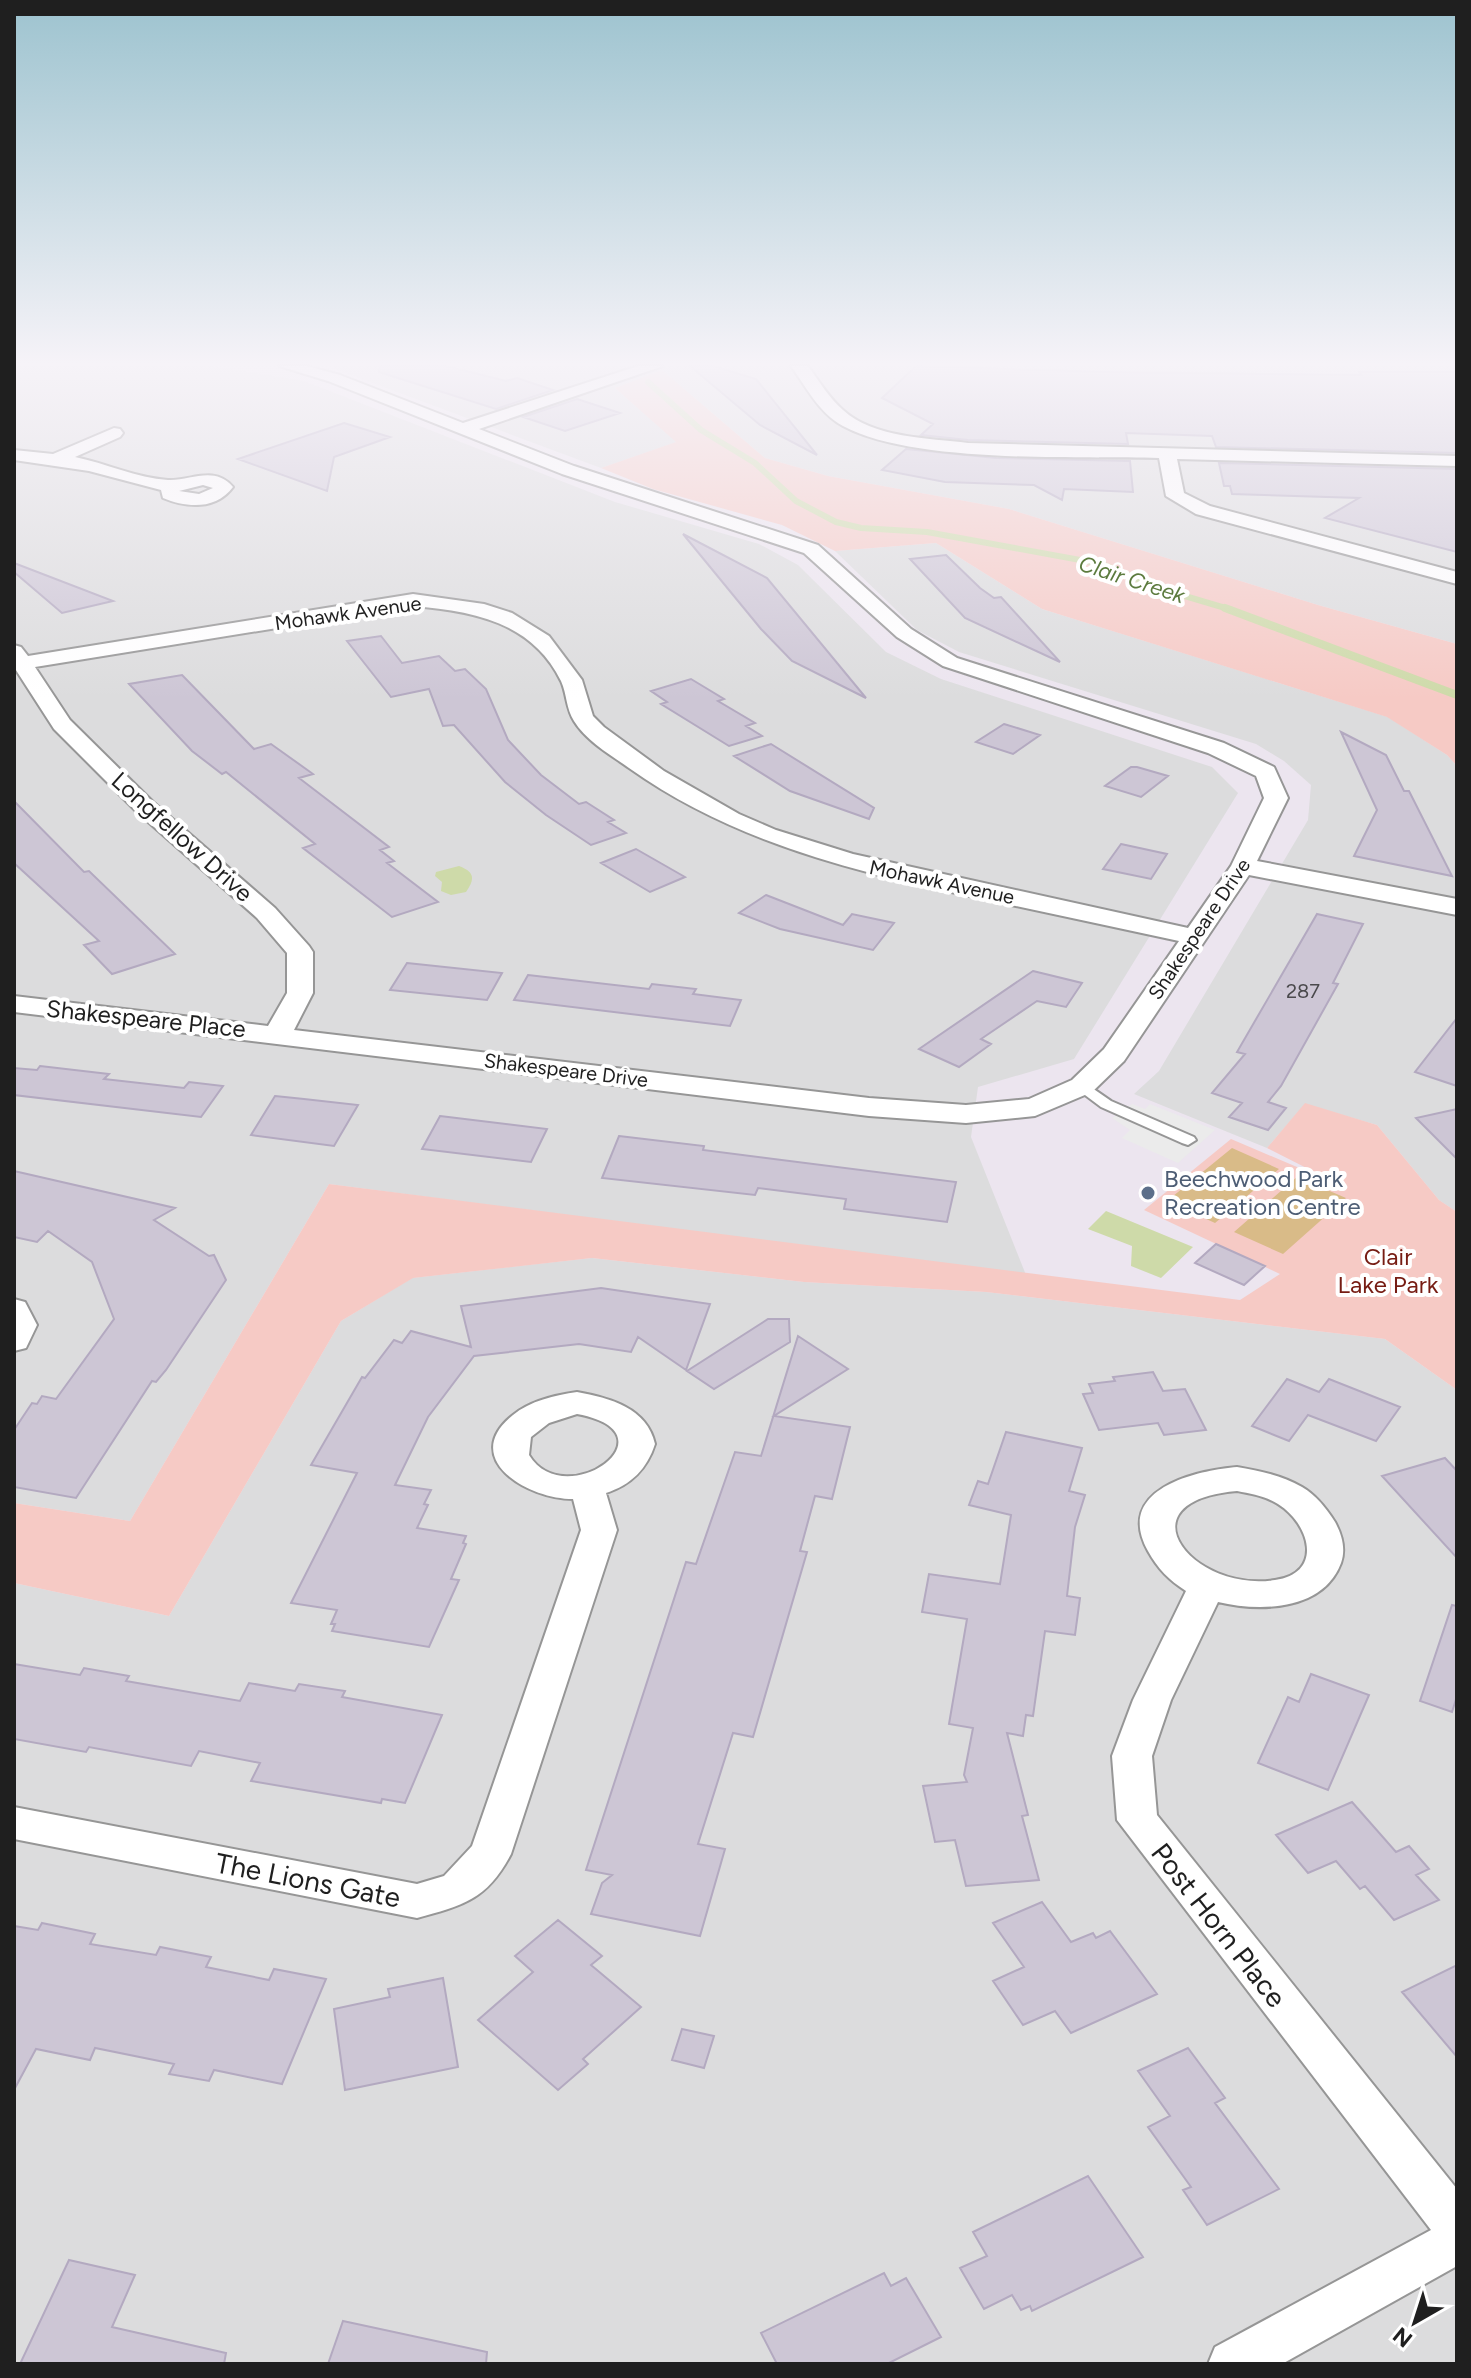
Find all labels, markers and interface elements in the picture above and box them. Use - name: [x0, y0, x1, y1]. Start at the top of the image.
- water label: Clair Creek: [1075, 550, 1190, 610]
- street label: Mohawk Avenue: [273, 591, 423, 635]
- street label: Longfellow Drive: [106, 766, 259, 908]
- street label: Shakespeare Drive: [1143, 854, 1255, 1004]
- street label: Mohawk Avenue: [867, 855, 1017, 909]
- house number: 287: [1286, 979, 1320, 1003]
- street label: Shakespeare Place: [45, 994, 247, 1043]
- street label: Shakespeare Drive: [483, 1048, 650, 1092]
- place label: Beechwood Park Recreation Centre: [1164, 1164, 1361, 1221]
- marker: Beechwood Park Recreation Centre: [1139, 1184, 1157, 1202]
- park label: Clair Lake Park: [1338, 1242, 1439, 1299]
- street label: Post Horn Place: [1144, 1836, 1294, 2014]
- street label: The Lions Gate: [213, 1845, 403, 1915]
- north arrow: [1375, 2282, 1455, 2362]
- text: N: [1388, 2321, 1418, 2353]

